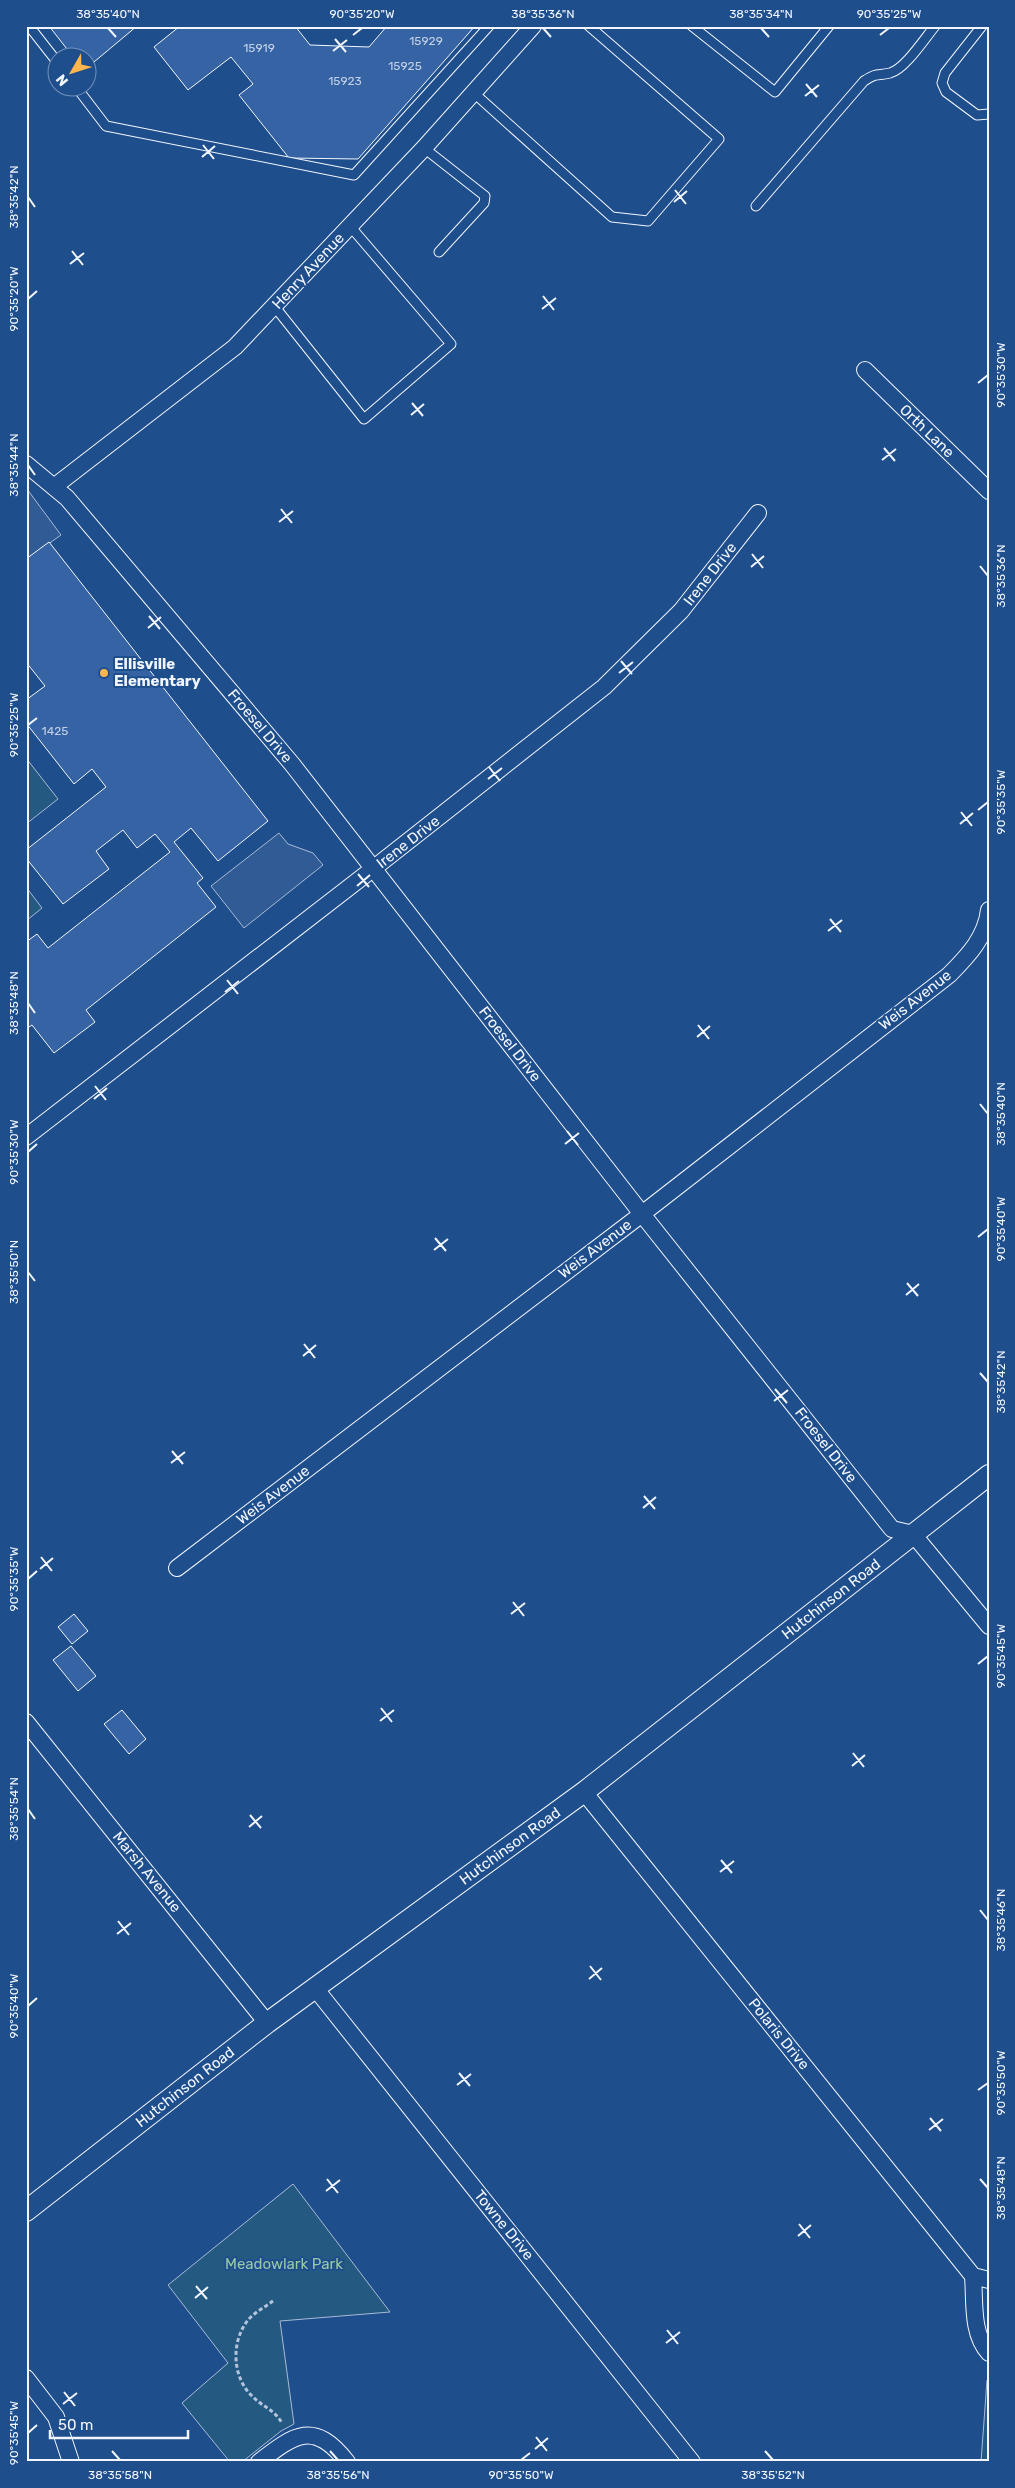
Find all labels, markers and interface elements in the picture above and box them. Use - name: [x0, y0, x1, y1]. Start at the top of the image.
- text: 38°35'40"N: [76, 7, 140, 21]
- text: 90°35'20"W: [329, 7, 395, 21]
- text: 38°35'36"N: [511, 7, 575, 21]
- text: 38°35'34"N: [729, 7, 793, 21]
- text: 90°35'25"W: [857, 7, 922, 21]
- house number: 15929: [409, 34, 443, 48]
- house number: 15919: [243, 41, 275, 55]
- north arrow: [48, 48, 98, 98]
- house number: 15925: [388, 59, 422, 73]
- text: N: [53, 71, 72, 89]
- house number: 15923: [328, 74, 362, 88]
- text: 38°35'42"N: [7, 165, 21, 229]
- street label: Henry Avenue: [268, 229, 348, 313]
- text: 90°35'20"W: [7, 266, 21, 332]
- text: 90°35'30"W: [994, 342, 1008, 408]
- street label: Orth Lane: [896, 401, 958, 461]
- text: 38°35'44"N: [7, 433, 21, 497]
- street label: Irene Drive: [680, 539, 740, 609]
- text: 38°35'36"N: [994, 544, 1008, 608]
- place label: Ellisville Elementary: [114, 655, 201, 690]
- marker: Ellisville Elementary: [98, 667, 110, 679]
- street label: Froesel Drive: [224, 686, 296, 766]
- text: 90°35'25"W: [7, 692, 21, 757]
- house number: 1425: [42, 724, 68, 738]
- text: 90°35'35"W: [994, 769, 1008, 834]
- street label: Irene Drive: [373, 812, 443, 872]
- street label: Weis Avenue: [875, 966, 955, 1034]
- text: 38°35'48"N: [7, 971, 21, 1035]
- street label: Froesel Drive: [475, 1003, 545, 1085]
- text: 38°35'40"N: [994, 1082, 1008, 1146]
- text: 90°35'30"W: [7, 1119, 21, 1185]
- text: 90°35'40"W: [994, 1196, 1008, 1261]
- street label: Weis Avenue: [555, 1216, 635, 1282]
- text: 38°35'50"N: [7, 1240, 21, 1304]
- text: 38°35'42"N: [994, 1350, 1008, 1414]
- street label: Froesel Drive: [791, 1404, 861, 1486]
- street label: Weis Avenue: [233, 1462, 313, 1528]
- text: 90°35'35"W: [7, 1546, 21, 1611]
- street label: Hutchinson Road: [778, 1555, 884, 1643]
- text: 90°35'45"W: [994, 1623, 1008, 1688]
- text: 38°35'54"N: [7, 1777, 21, 1841]
- street label: Hutchinson Road: [456, 1803, 564, 1889]
- street label: Marsh Avenue: [109, 1828, 185, 1916]
- text: 38°35'46"N: [994, 1889, 1008, 1951]
- text: 90°35'40"W: [7, 1973, 21, 2038]
- street label: Polaris Drive: [745, 1995, 813, 2073]
- street label: Hutchinson Road: [132, 2043, 238, 2131]
- text: 90°35'50"W: [994, 2050, 1008, 2116]
- text: 38°35'48"N: [994, 2156, 1008, 2220]
- street label: Towne Drive: [470, 2186, 538, 2264]
- park label: Meadowlark Park: [225, 2255, 343, 2273]
- text: 90°35'45"W: [7, 2400, 21, 2465]
- scale bar: [50, 2408, 188, 2440]
- text: 50 m: [58, 2416, 93, 2434]
- text: 38°35'58"N: [88, 2468, 152, 2482]
- text: 38°35'56"N: [306, 2468, 370, 2482]
- text: 90°35'50"W: [488, 2468, 554, 2482]
- text: 38°35'52"N: [741, 2468, 805, 2482]

